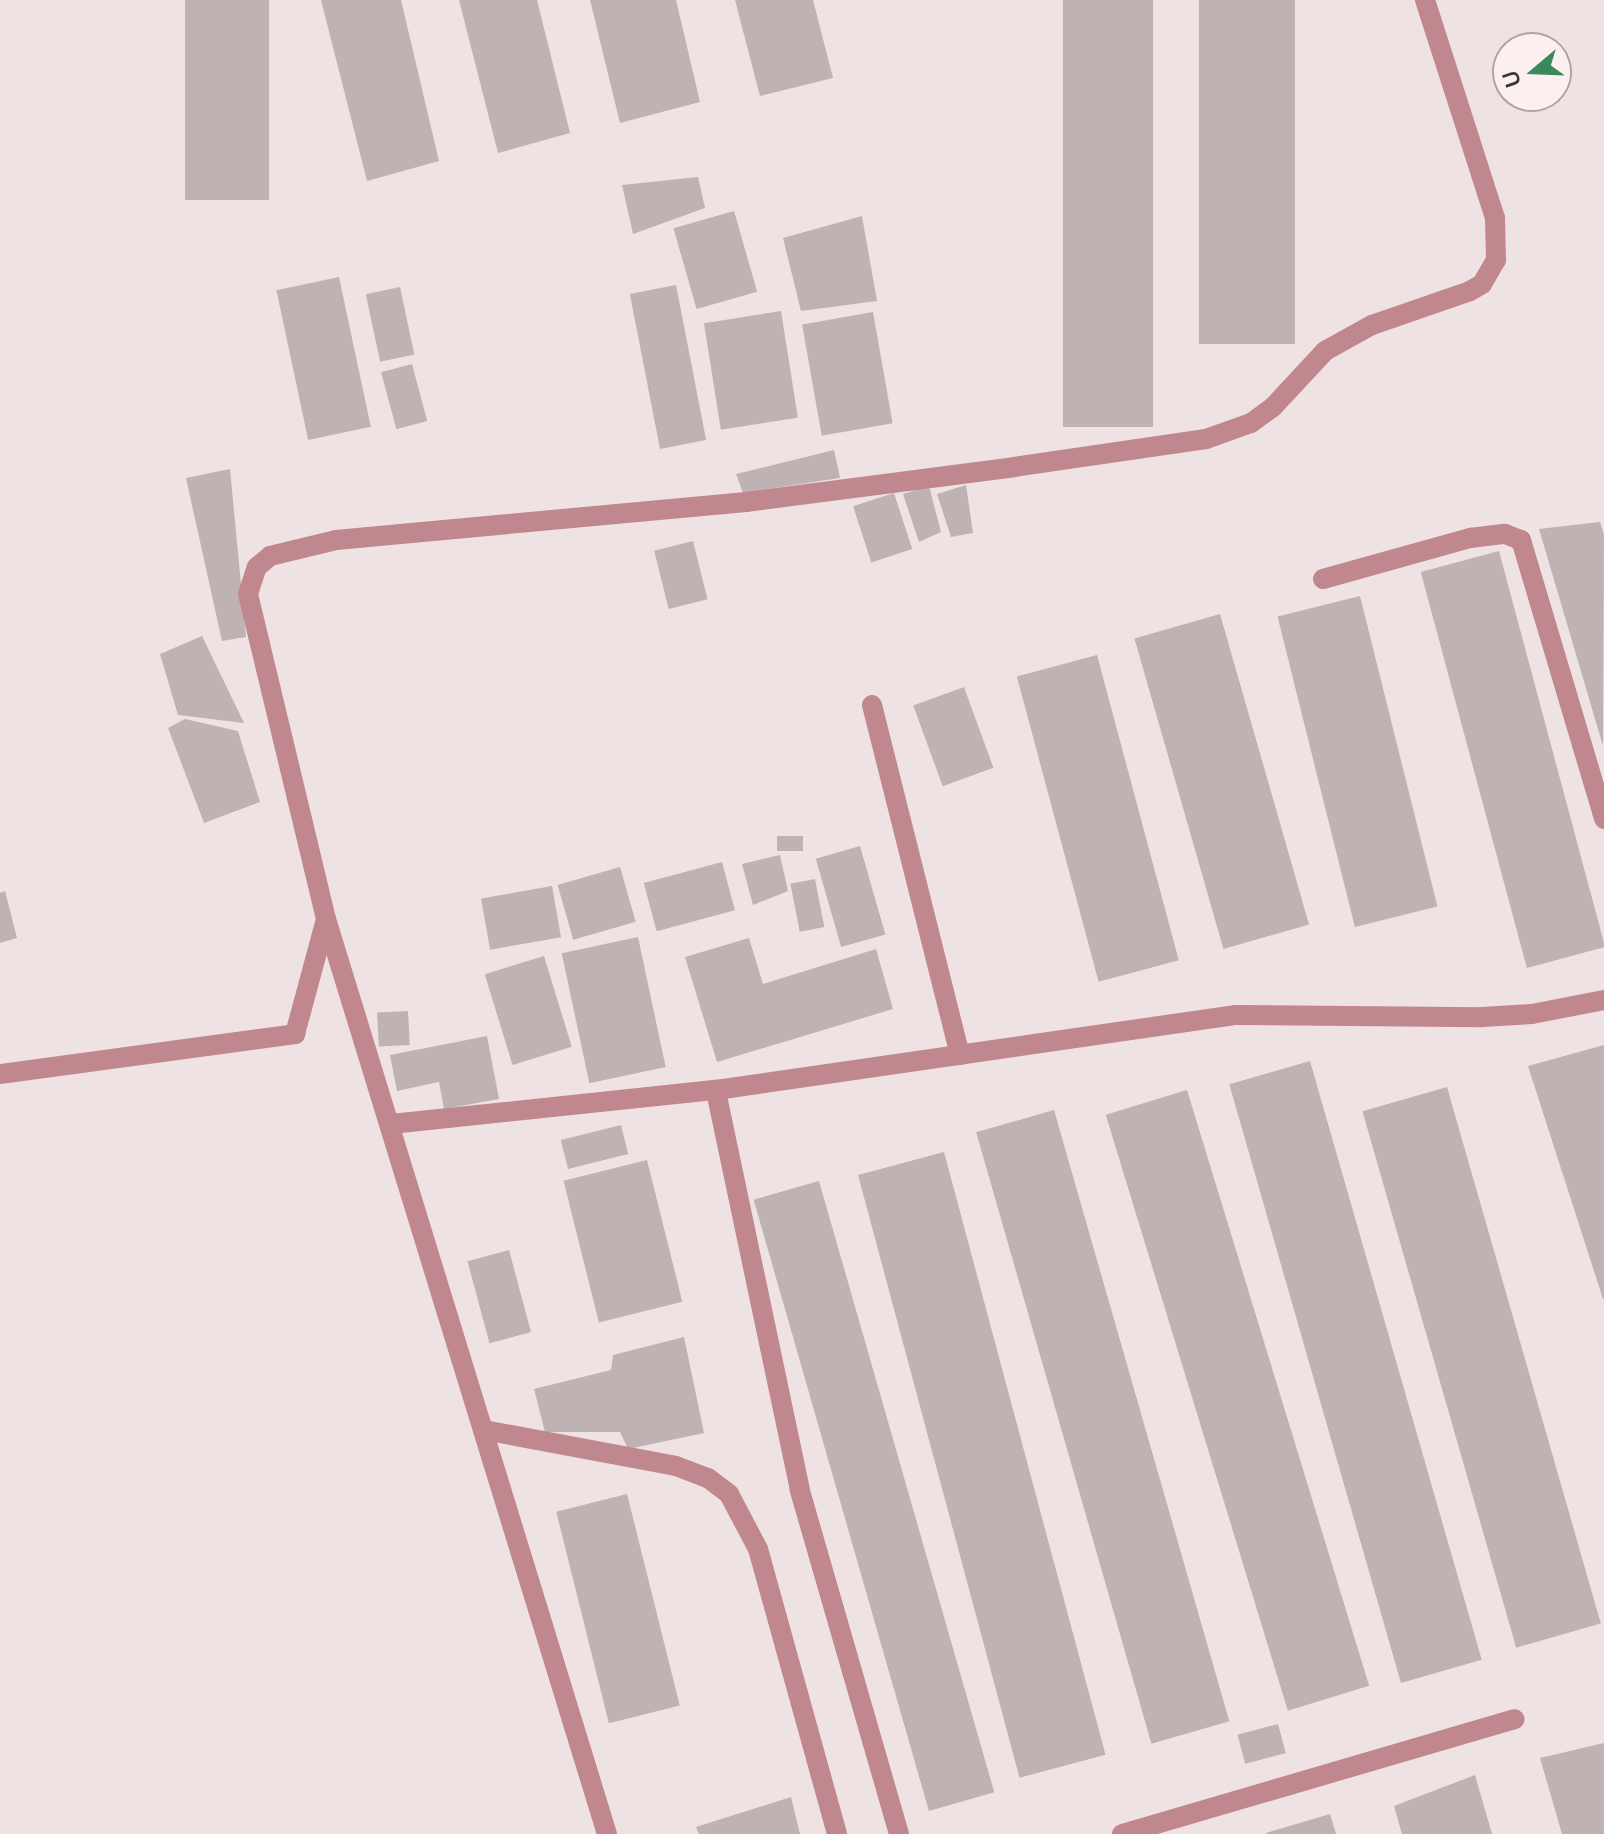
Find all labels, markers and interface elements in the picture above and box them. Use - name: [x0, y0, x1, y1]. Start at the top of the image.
- north arrow: [1492, 32, 1572, 112]
- text: U: [1495, 67, 1527, 91]

